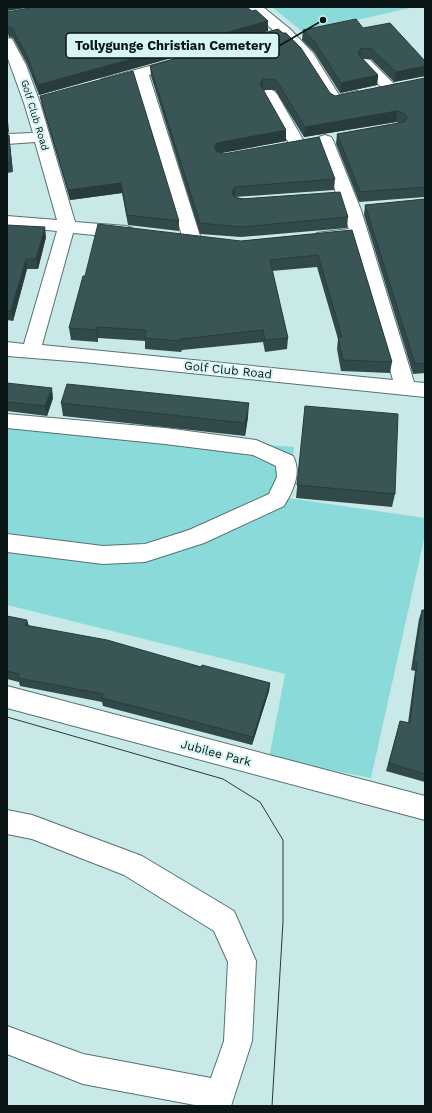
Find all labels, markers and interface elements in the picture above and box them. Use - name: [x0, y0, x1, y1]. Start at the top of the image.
- callout: Tollygunge Christian Cemetery: [66, 33, 279, 58]
- text: Tollygunge Christian Cemetery: [75, 38, 272, 53]
- street label: Golf Club Road: [19, 78, 51, 152]
- street label: Golf Club Road: [183, 358, 273, 382]
- street label: Jubilee Park: [179, 737, 253, 769]

